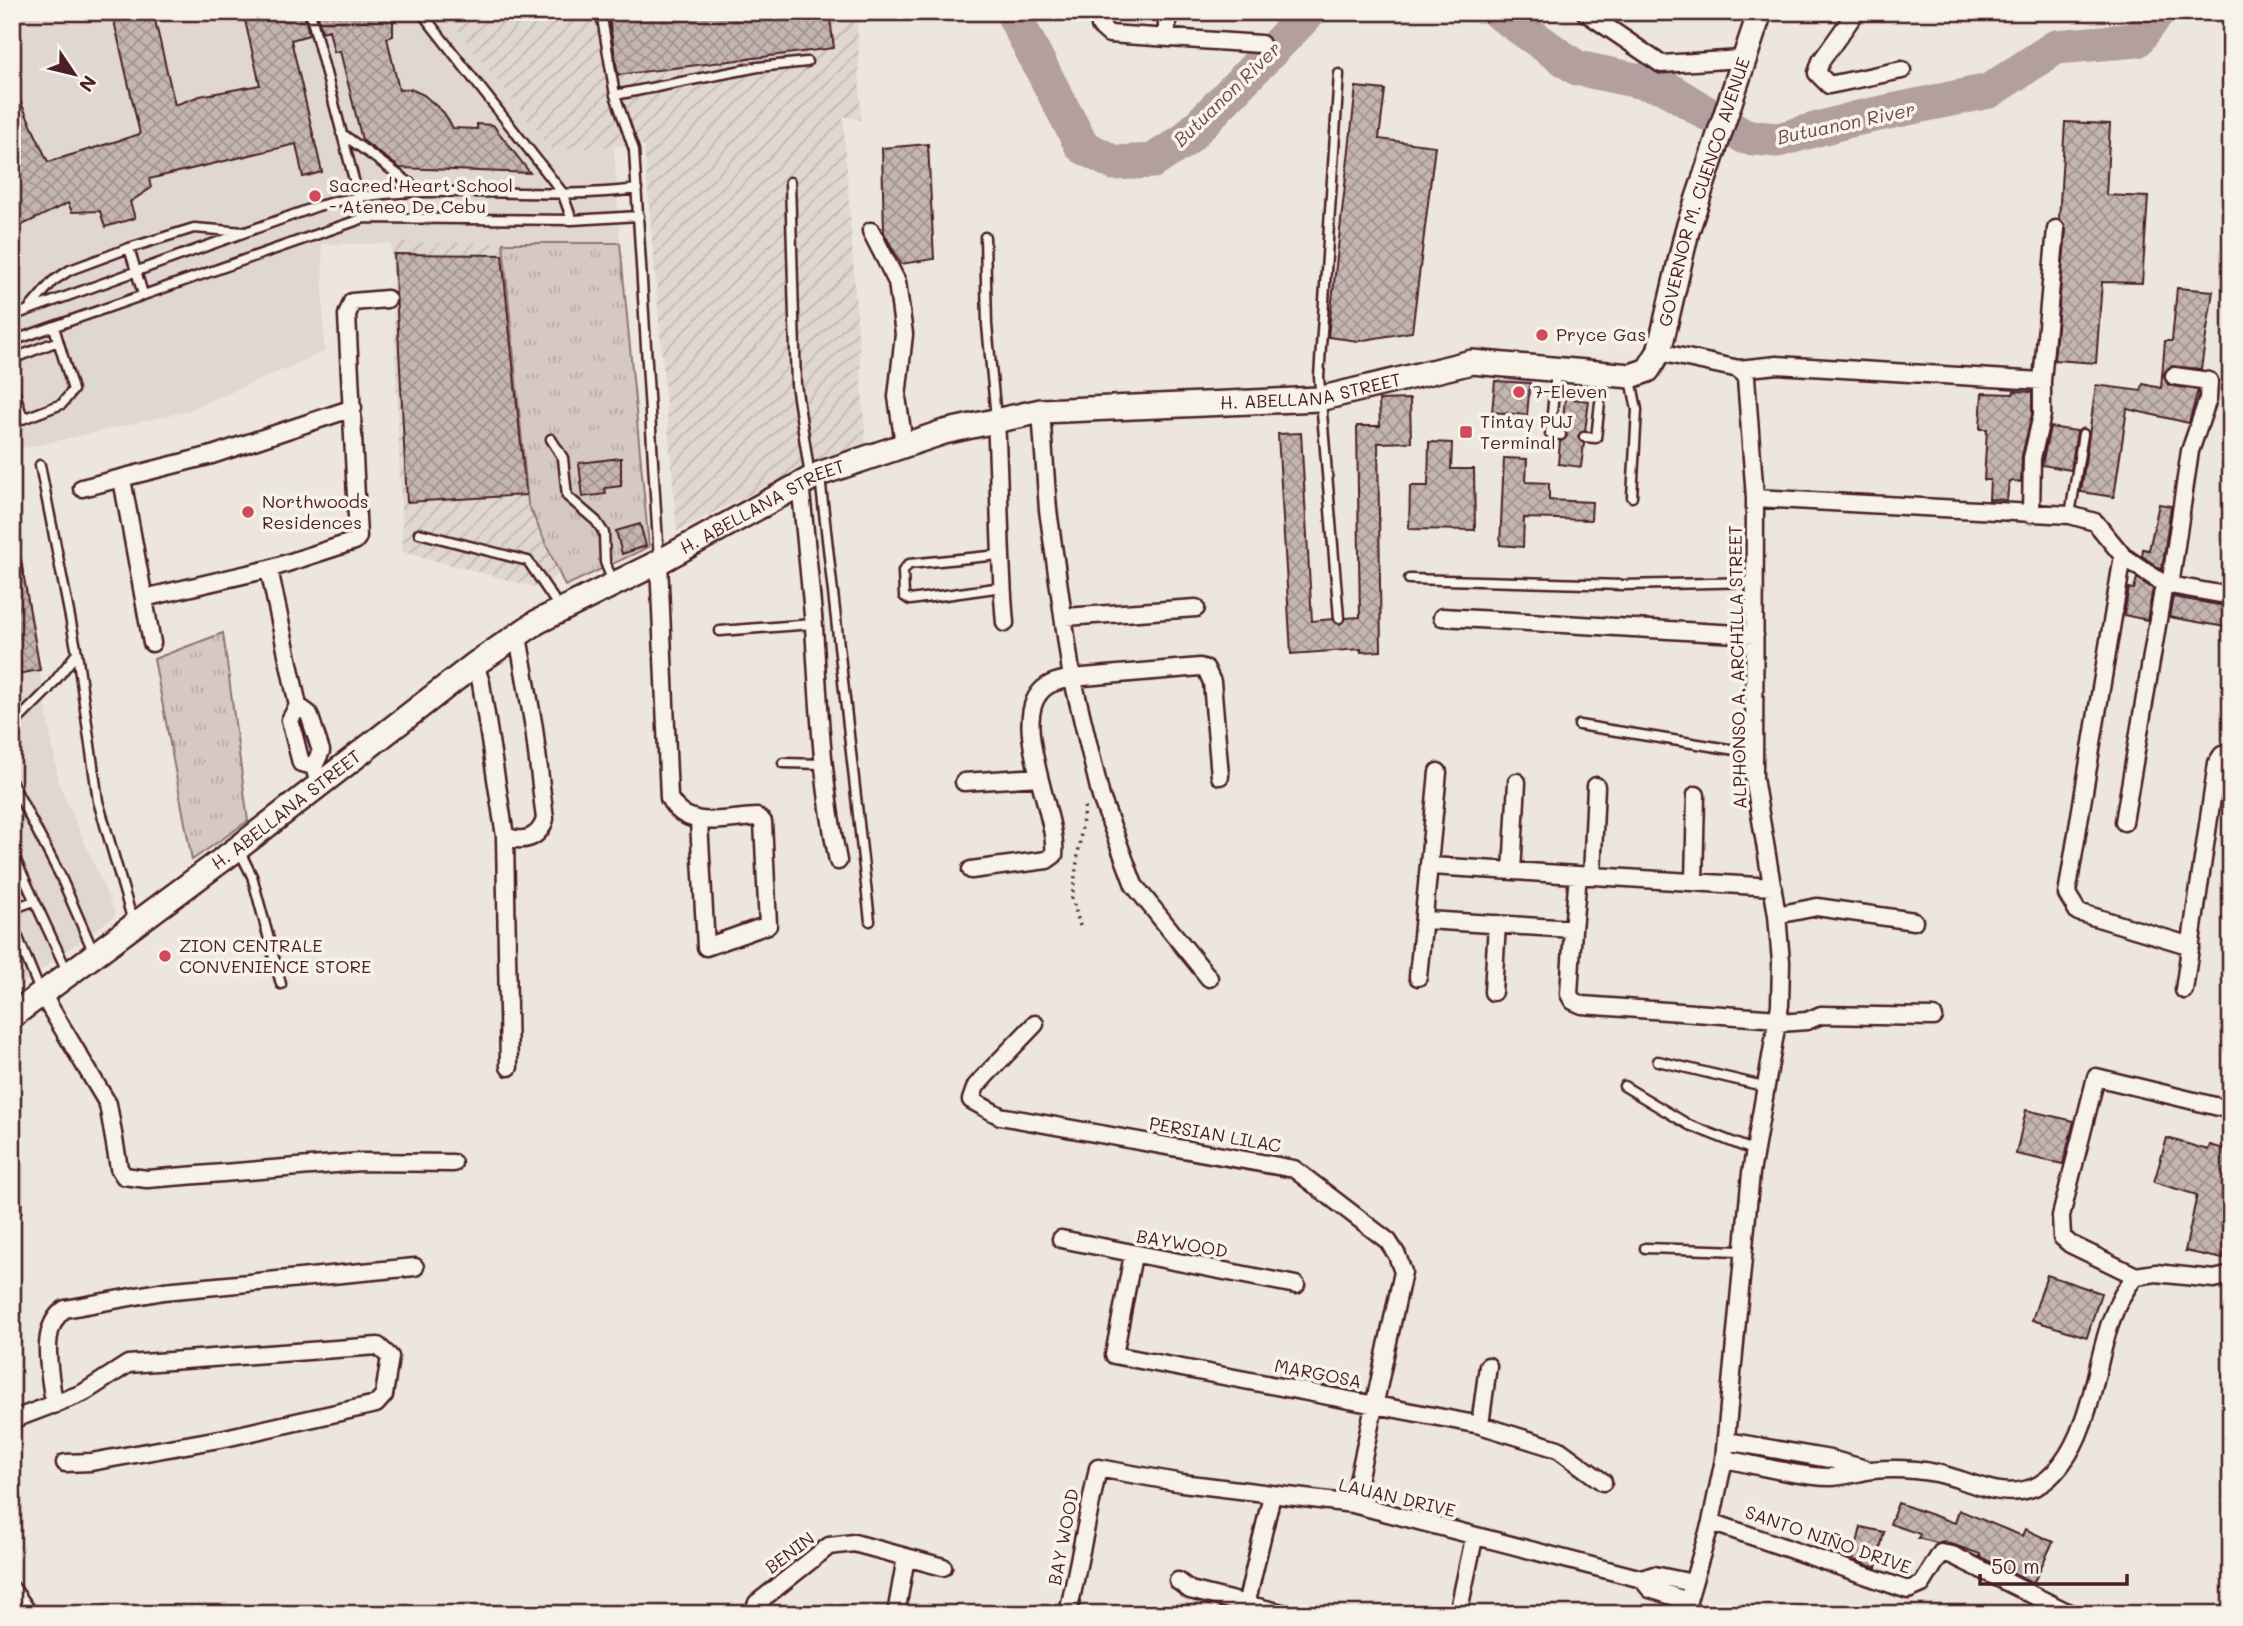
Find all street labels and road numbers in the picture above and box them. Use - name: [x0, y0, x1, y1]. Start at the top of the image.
- street label: GOVERNOR M. CUENCO AVENUE: [1652, 54, 1755, 329]
- street label: H. ABELLANA STREET: [1219, 367, 1403, 414]
- street label: H. ABELLANA STREET: [675, 453, 848, 559]
- street label: ALPHONSO A. ARCHILLA STREET: [1723, 525, 1751, 809]
- street label: H. ABELLANA STREET: [206, 744, 366, 875]
- street label: PERSIAN LILAC: [1147, 1111, 1283, 1157]
- street label: BAYWOOD: [1135, 1223, 1230, 1263]
- street label: MARGOSA: [1272, 1353, 1364, 1393]
- street label: LAUAN DRIVE: [1336, 1472, 1458, 1522]
- street label: BAY WOOD: [1042, 1486, 1084, 1587]
- street label: SANTO NIÑO DRIVE: [1742, 1499, 1915, 1579]
- street label: BENIN: [760, 1526, 819, 1579]

